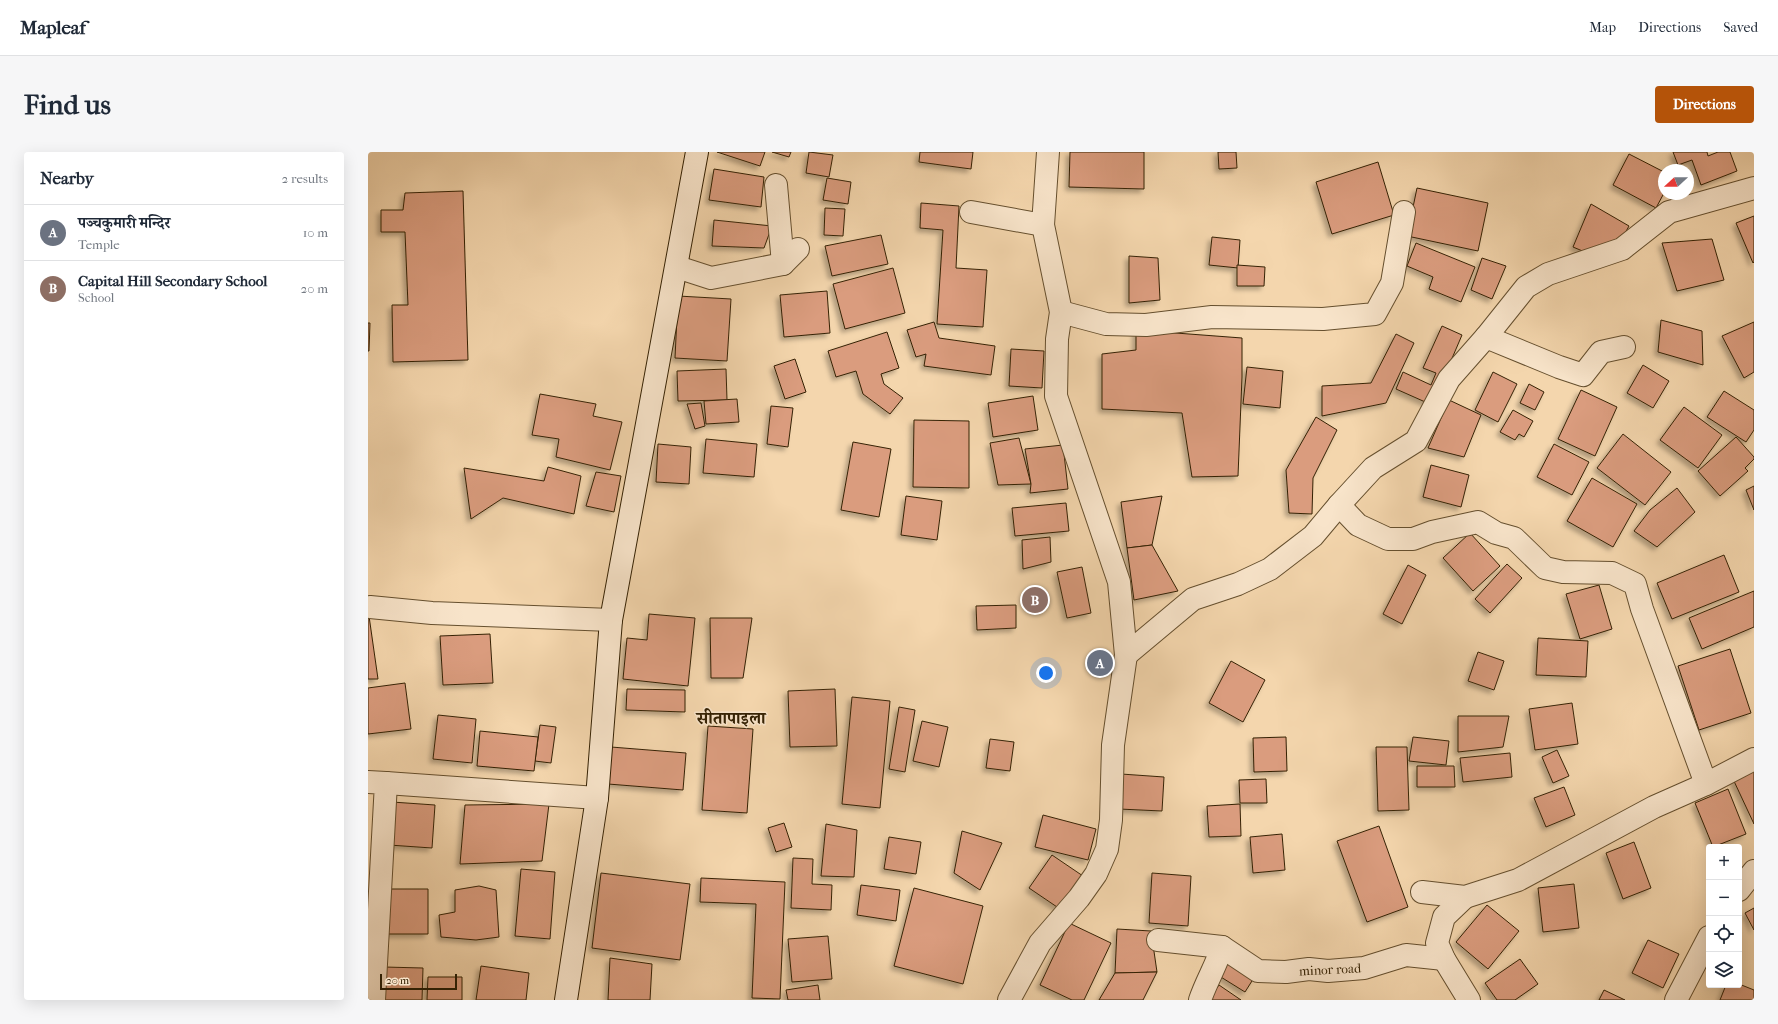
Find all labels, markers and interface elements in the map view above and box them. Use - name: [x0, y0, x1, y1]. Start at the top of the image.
- text: Mapleaf: [20, 17, 86, 39]
- text: Map: [1589, 19, 1616, 36]
- text: Directions: [1638, 19, 1701, 36]
- text: Saved: [1723, 19, 1758, 36]
- button: Directions: [1655, 86, 1754, 123]
- text: Find us: [24, 88, 111, 121]
- north arrow: [1658, 164, 1694, 200]
- text: Nearby: [40, 168, 94, 188]
- text: 2 results: [282, 171, 328, 186]
- text: पञ्चकुमारी मन्दिर: [78, 214, 170, 232]
- text: A: [49, 225, 57, 240]
- text: 10 m: [303, 225, 328, 240]
- text: Temple: [78, 237, 120, 252]
- text: Capital Hill Secondary School: [78, 272, 267, 290]
- text: B: [49, 281, 57, 296]
- text: 20 m: [301, 281, 328, 296]
- text: School: [78, 290, 114, 305]
- pin: B: [1022, 585, 1048, 615]
- pin: A: [1087, 648, 1113, 678]
- your location: [1036, 663, 1056, 683]
- district label: सीतापाइला: [694, 708, 767, 728]
- map controls: [1706, 844, 1742, 988]
- button: +: [1706, 844, 1742, 880]
- button: −: [1706, 880, 1742, 916]
- button: locate: [1706, 916, 1742, 952]
- button: layers: [1706, 952, 1742, 988]
- street label: minor road: [1299, 960, 1362, 979]
- scale bar: [380, 972, 457, 991]
- text: 20 m: [386, 974, 409, 987]

